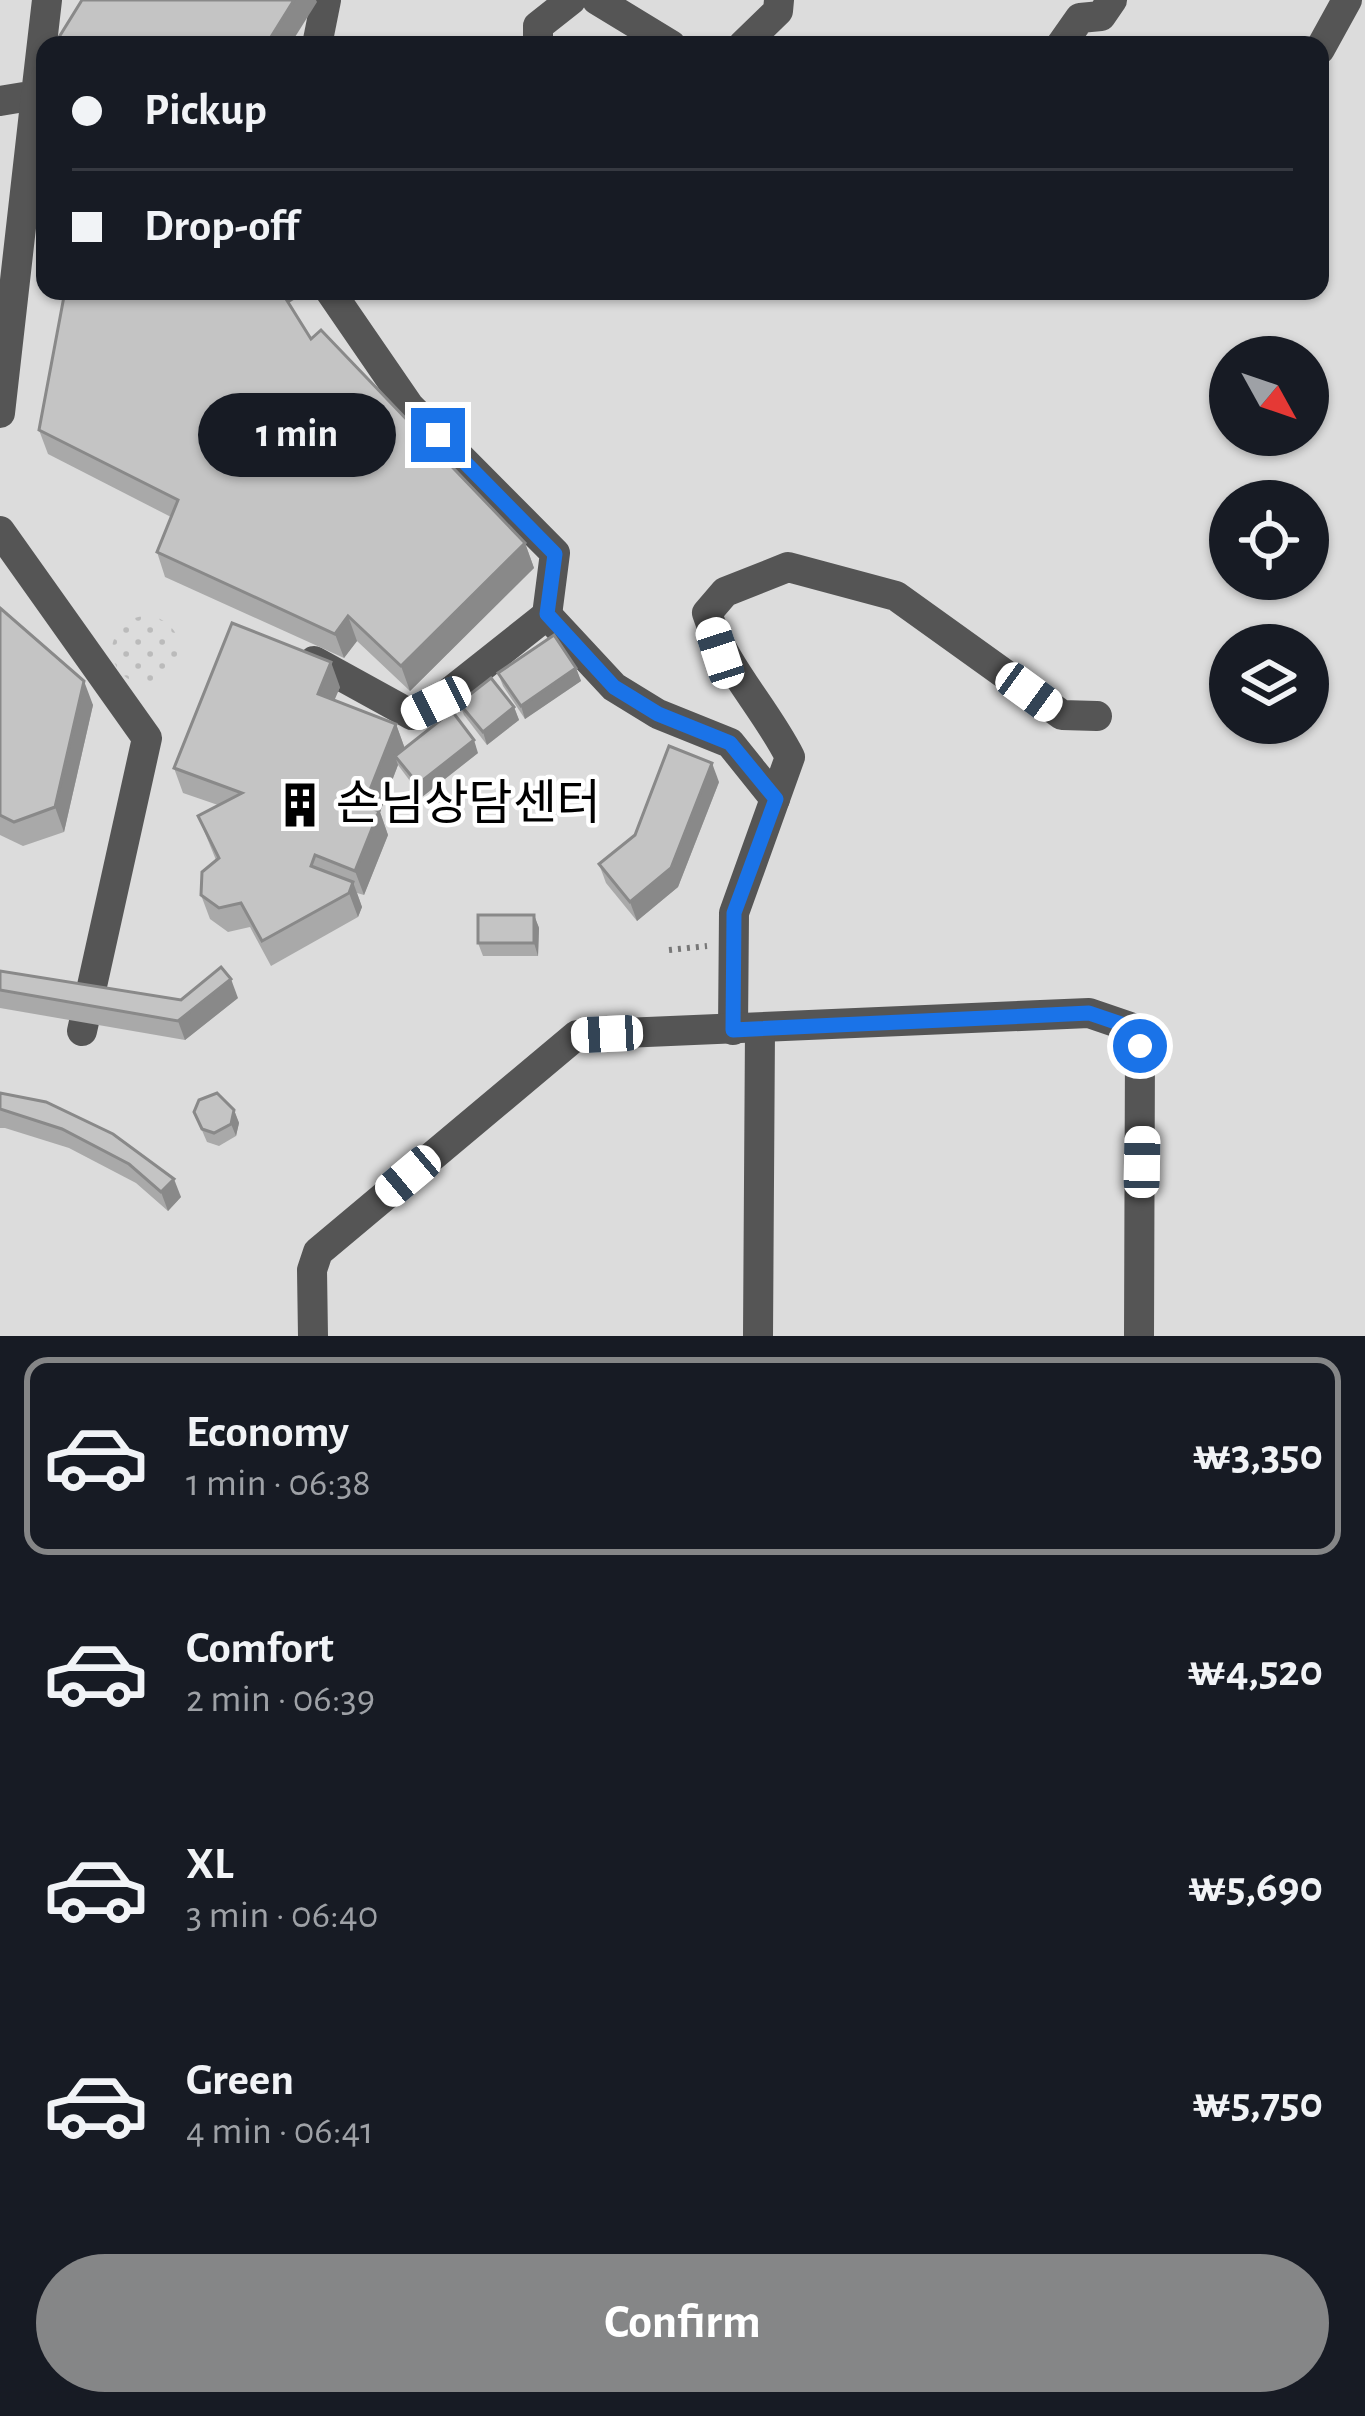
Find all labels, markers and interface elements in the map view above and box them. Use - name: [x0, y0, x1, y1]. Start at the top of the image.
- text: Pickup: [144, 88, 267, 133]
- text: Drop-off: [144, 204, 299, 249]
- north arrow: [1209, 336, 1329, 456]
- map controls: [1209, 336, 1329, 744]
- callout: 1 min: [198, 393, 396, 477]
- route end: [411, 408, 465, 462]
- text: 1 min: [256, 415, 338, 454]
- button: locate: [1209, 480, 1329, 600]
- car: [692, 613, 748, 693]
- button: layers: [1209, 624, 1329, 744]
- car: [989, 656, 1069, 728]
- car: [396, 671, 476, 735]
- place label: 손님상담센터: [336, 779, 601, 829]
- building icon: 손님상담센터: [275, 780, 325, 830]
- car: [570, 1014, 644, 1054]
- route start: [1113, 1019, 1167, 1073]
- car: [1123, 1126, 1161, 1198]
- car: [369, 1139, 447, 1213]
- icon: car: [42, 1402, 150, 1510]
- text: Economy: [186, 1410, 349, 1455]
- text: ₩3,350: [1192, 1433, 1323, 1478]
- text: 1 min · 06:38: [186, 1464, 371, 1503]
- icon: car: [42, 1618, 150, 1726]
- text: Comfort: [186, 1626, 334, 1671]
- text: ₩4,520: [1187, 1649, 1323, 1694]
- text: 2 min · 06:39: [186, 1680, 375, 1719]
- icon: car: [42, 1834, 150, 1942]
- text: XL: [186, 1842, 234, 1887]
- text: ₩5,690: [1188, 1865, 1323, 1910]
- text: 3 min · 06:40: [186, 1896, 378, 1935]
- icon: car: [42, 2050, 150, 2158]
- text: Green: [186, 2058, 294, 2103]
- text: ₩5,750: [1192, 2081, 1323, 2126]
- text: 4 min · 06:41: [186, 2112, 374, 2151]
- button: Confirm: [36, 2254, 1329, 2392]

